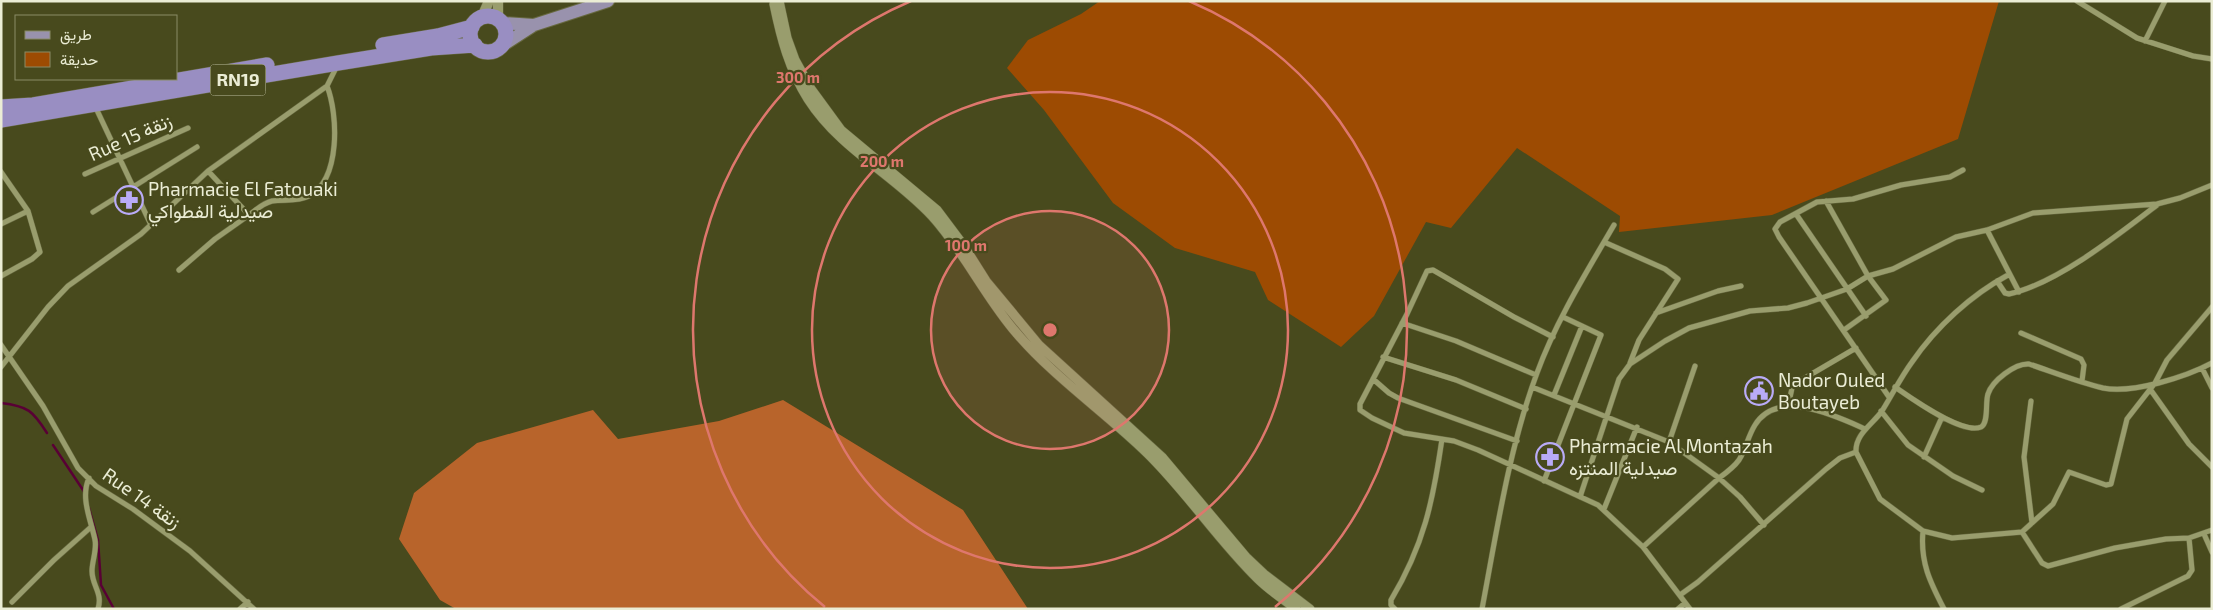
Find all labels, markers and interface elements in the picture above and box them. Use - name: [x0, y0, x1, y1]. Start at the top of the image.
- legend: [15, 15, 178, 80]
- text: طريق: [60, 25, 92, 45]
- text: حديقة: [60, 50, 98, 69]
- road number: RN19: [210, 64, 266, 96]
- text: 300 m: [776, 68, 820, 86]
- street label: Rue 15 زنقة: [84, 108, 176, 166]
- text: 200 m: [860, 152, 904, 170]
- place label: Pharmacie El Fatouaki صيدلية الفطواكي: [148, 177, 338, 227]
- pharmacy icon: Pharmacie El Fatouaki صيدلية الفطواكي: [114, 185, 144, 215]
- text: 100 m: [945, 236, 987, 254]
- centre of rings: [1041, 321, 1059, 339]
- place label: Nador Ouled Boutayeb: [1778, 368, 1885, 413]
- public building icon: Nador Ouled Boutayeb: [1744, 376, 1774, 406]
- place label: Pharmacie Al Montazah صيدلية المنتزه: [1569, 434, 1773, 480]
- pharmacy icon: Pharmacie Al Montazah صيدلية المنتزه: [1535, 442, 1565, 472]
- street label: Rue 14 زنقة: [98, 462, 186, 534]

